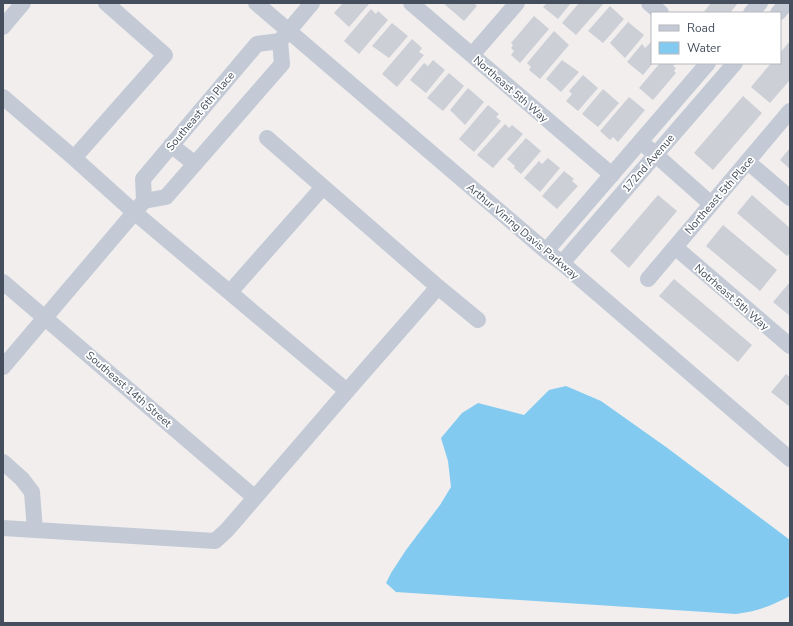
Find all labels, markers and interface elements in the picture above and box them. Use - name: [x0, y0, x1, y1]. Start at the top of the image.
- legend: [651, 12, 781, 64]
- text: Road: [687, 20, 715, 36]
- text: Water: [687, 40, 721, 56]
- street label: Northeast 5th Way: [470, 53, 552, 126]
- street label: Southeast 6th Place: [163, 68, 238, 154]
- street label: 172nd Avenue: [619, 131, 678, 196]
- street label: Northeast 5th Place: [681, 153, 757, 237]
- street label: Arthur Vining Davis Parkway: [463, 180, 582, 283]
- street label: Notrheast 5th Way: [691, 261, 772, 334]
- street label: Southeast 14th Street: [83, 348, 175, 431]

